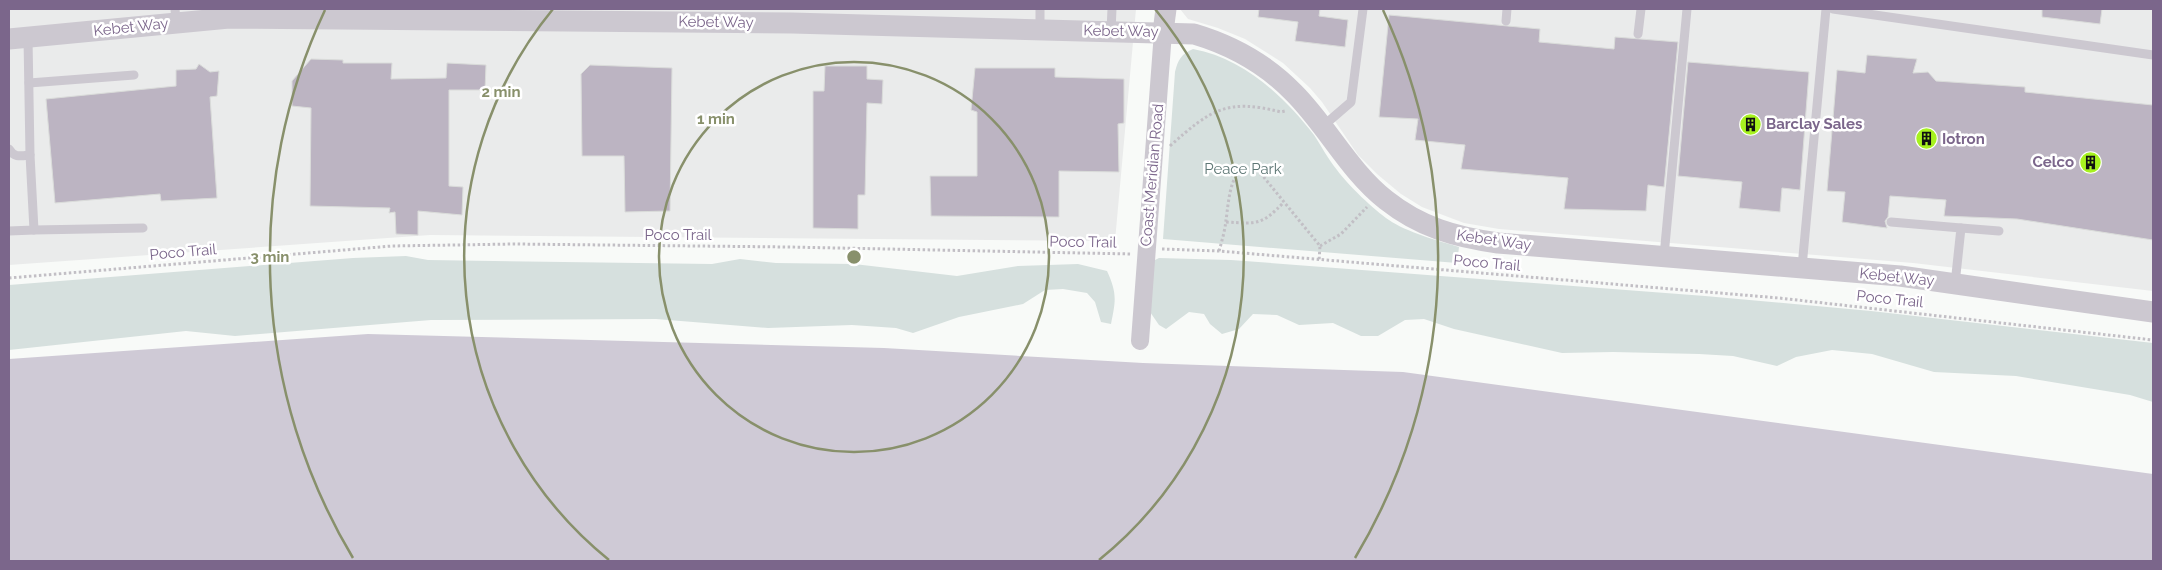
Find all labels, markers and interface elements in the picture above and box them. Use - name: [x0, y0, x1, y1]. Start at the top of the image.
- street label: Kebet Way: [678, 12, 754, 32]
- street label: Kebet Way: [93, 14, 169, 40]
- street label: Kebet Way: [1083, 21, 1159, 41]
- text: 2 min: [482, 83, 520, 101]
- street label: Coast Meridian Road: [1137, 103, 1167, 247]
- text: 1 min: [697, 110, 735, 128]
- building icon: Barclay Sales: [1738, 112, 1762, 136]
- place label: Barclay Sales: [1766, 115, 1862, 133]
- building icon: Iotron: [1914, 127, 1938, 151]
- place label: Iotron: [1942, 130, 1985, 148]
- building icon: Celco: [2078, 150, 2102, 174]
- place label: Celco: [2033, 153, 2074, 171]
- park label: Peace Park: [1204, 160, 1282, 178]
- street label: Poco Trail: [644, 226, 712, 244]
- street label: Kebet Way: [1455, 226, 1533, 254]
- street label: Poco Trail: [1049, 232, 1118, 252]
- street label: Poco Trail: [149, 240, 218, 264]
- text: 3 min: [251, 248, 289, 266]
- centre of rings: [845, 248, 863, 266]
- street label: Poco Trail: [1453, 251, 1522, 275]
- street label: Kebet Way: [1859, 264, 1935, 290]
- street label: Poco Trail: [1856, 287, 1925, 312]

